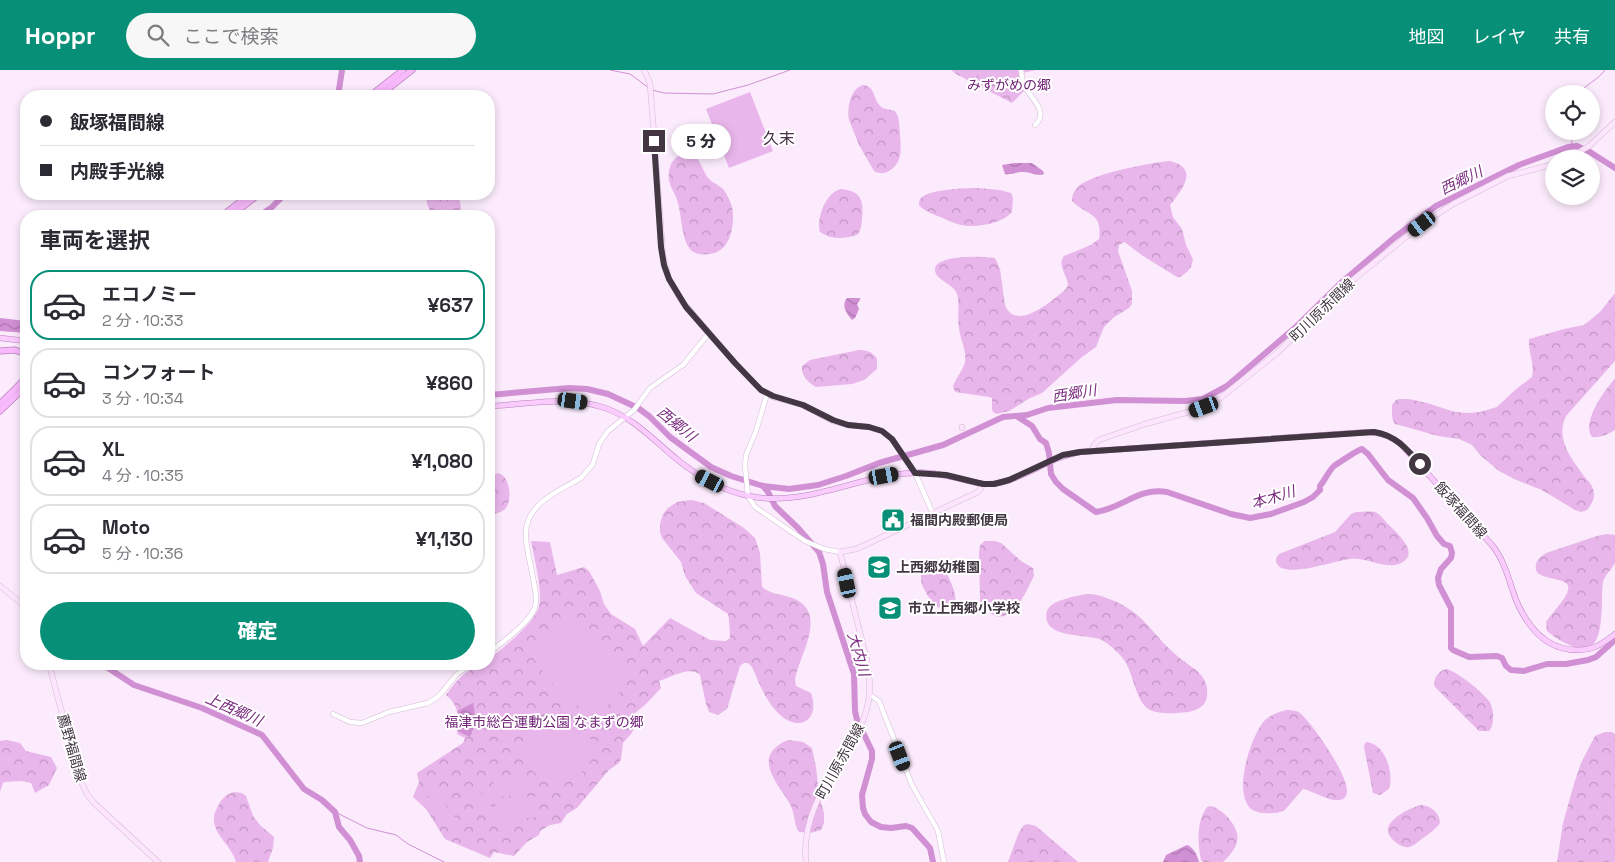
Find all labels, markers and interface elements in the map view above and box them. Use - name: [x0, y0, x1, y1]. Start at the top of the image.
- search box: [126, 13, 476, 58]
- text: Hoppr: [25, 20, 96, 51]
- icon: search: [144, 21, 172, 49]
- text: ここで検索: [184, 24, 279, 49]
- text: 地図: [1409, 25, 1445, 48]
- text: レイヤ: [1473, 25, 1526, 48]
- text: 共有: [1554, 25, 1590, 48]
- park label: みずがめの郷: [967, 76, 1051, 94]
- map controls: [1545, 85, 1600, 205]
- button: locate: [1545, 85, 1600, 140]
- text: 飯塚福間線: [70, 110, 165, 135]
- callout: 5 分: [672, 124, 732, 158]
- district label: 久末: [763, 128, 795, 149]
- route end: [643, 130, 665, 152]
- text: 5 分: [686, 131, 716, 152]
- button: layers: [1545, 150, 1600, 205]
- text: 内殿手光線: [70, 159, 165, 184]
- water label: 西郷川: [1437, 161, 1487, 198]
- car: [1405, 209, 1438, 239]
- text: 車両を選択: [40, 226, 150, 254]
- street label: 町川原赤間線: [1286, 274, 1358, 346]
- text: エコノミー: [102, 282, 197, 307]
- icon: car: [42, 283, 87, 328]
- text: ¥637: [427, 293, 473, 318]
- text: 2 分 · 10:33: [102, 310, 183, 331]
- text: コンフォート: [102, 360, 215, 385]
- icon: car: [42, 361, 87, 406]
- text: ¥860: [426, 371, 473, 396]
- water label: 西郷川: [1050, 380, 1100, 406]
- text: 3 分 · 10:34: [102, 388, 184, 409]
- car: [557, 391, 588, 411]
- car: [1187, 395, 1220, 419]
- water label: 西郷川: [654, 402, 702, 447]
- text: XL: [102, 437, 125, 462]
- icon: car: [42, 439, 87, 484]
- text: ¥1,080: [411, 449, 473, 474]
- route start: [1409, 453, 1431, 475]
- text: 4 分 · 10:35: [102, 465, 184, 486]
- car: [867, 466, 900, 486]
- car: [693, 468, 726, 494]
- street label: 飯塚福間線: [1431, 478, 1491, 542]
- water label: 本木川: [1249, 481, 1299, 513]
- public building icon: 福間内殿郵便局: [880, 507, 906, 533]
- place label: 福間内殿郵便局: [910, 511, 1008, 529]
- text: Moto: [102, 515, 150, 540]
- icon: car: [42, 517, 87, 562]
- text: ¥1,130: [416, 527, 473, 552]
- text: 5 分 · 10:36: [102, 543, 183, 564]
- school or university icon: 上西郷幼稚園: [866, 554, 892, 580]
- place label: 上西郷幼稚園: [896, 558, 980, 576]
- car: [836, 567, 857, 599]
- school or university icon: 市立上西郷小学校: [877, 595, 903, 621]
- place label: 市立上西郷小学校: [908, 599, 1020, 617]
- button: 確定: [40, 602, 475, 660]
- water label: 大内川: [844, 630, 875, 680]
- water label: 上西郷川: [203, 688, 267, 731]
- street label: 薦野福間線: [54, 712, 90, 784]
- park label: 福津市総合運動公園 なまずの郷: [444, 713, 644, 731]
- street label: 町川原赤間線: [812, 720, 868, 802]
- car: [887, 739, 912, 773]

